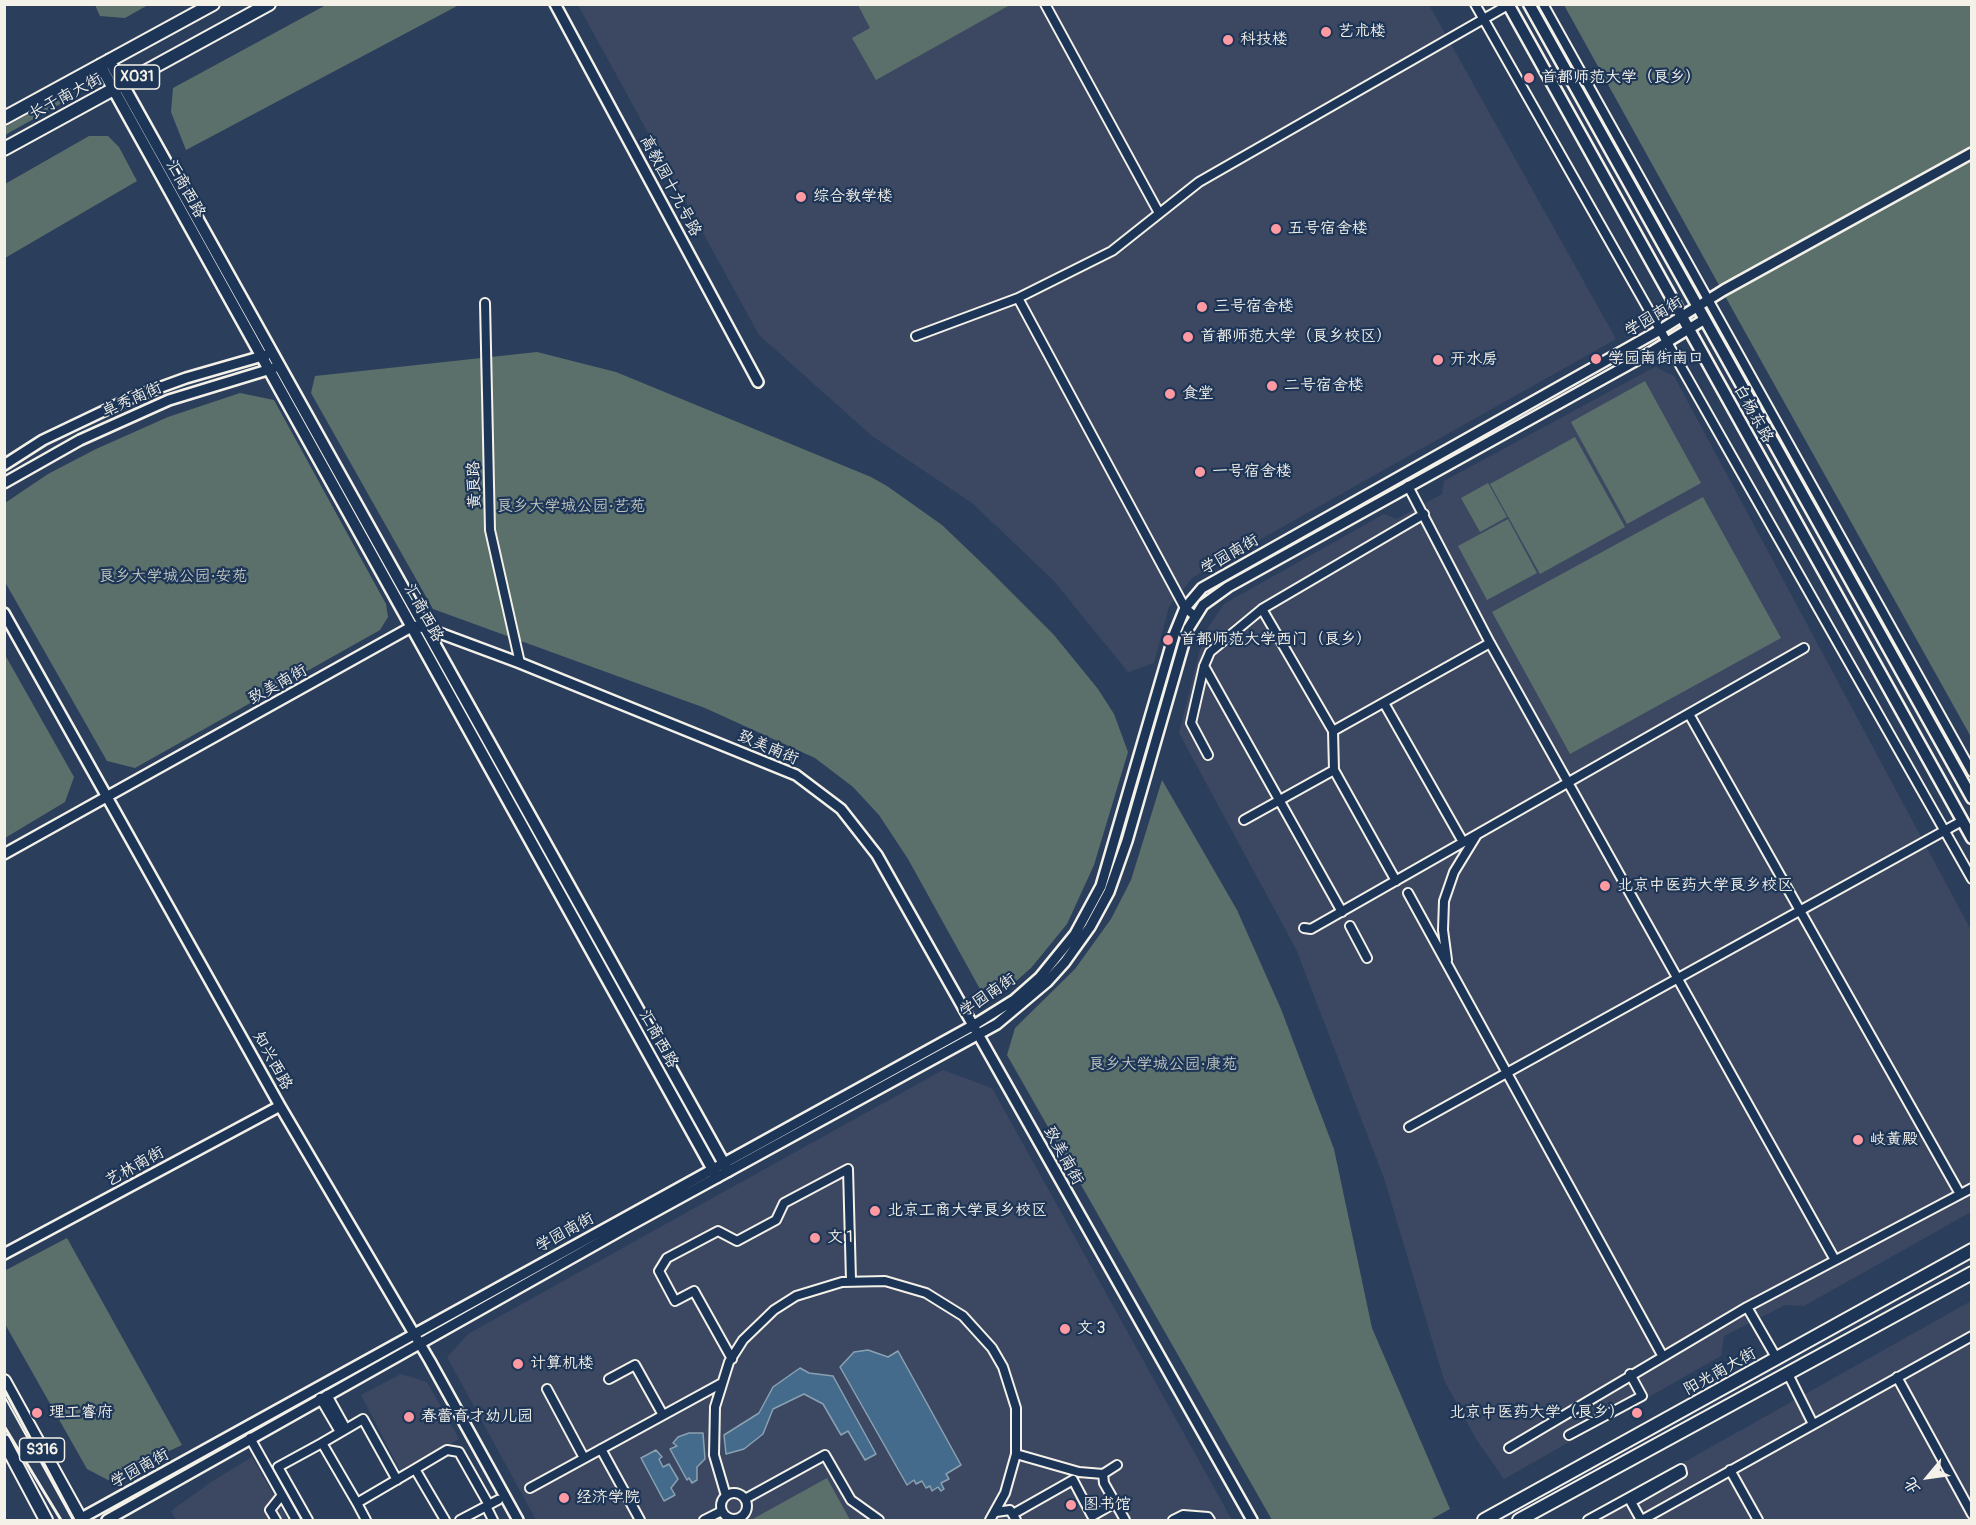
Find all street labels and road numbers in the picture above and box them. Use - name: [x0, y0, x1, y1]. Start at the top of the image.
- road number: X031: [114, 65, 160, 89]
- street label: 长于南大街: [26, 70, 106, 124]
- street label: 高教园十九号路: [635, 132, 705, 240]
- street label: 汇商西路: [161, 156, 209, 222]
- street label: 学园南街: [1621, 293, 1687, 341]
- street label: 卓秀南街: [99, 378, 165, 422]
- street label: 白杨东路: [1729, 381, 1777, 447]
- street label: 黄良路: [465, 461, 485, 509]
- street label: 学园南街: [1197, 531, 1263, 579]
- street label: 汇商西路: [399, 580, 447, 646]
- street label: 致美南街: [245, 661, 311, 709]
- street label: 致美南街: [735, 727, 801, 769]
- street label: 学园南街: [956, 970, 1020, 1022]
- street label: 汇商西路: [634, 1006, 682, 1072]
- street label: 知兴西路: [248, 1028, 296, 1094]
- street label: 致美南街: [1039, 1123, 1087, 1189]
- street label: 艺林南街: [102, 1143, 168, 1191]
- street label: 学园南街: [532, 1209, 598, 1257]
- street label: 阳光南大街: [1680, 1344, 1760, 1400]
- road number: S316: [20, 1438, 64, 1462]
- street label: 学园南街: [107, 1445, 173, 1493]

